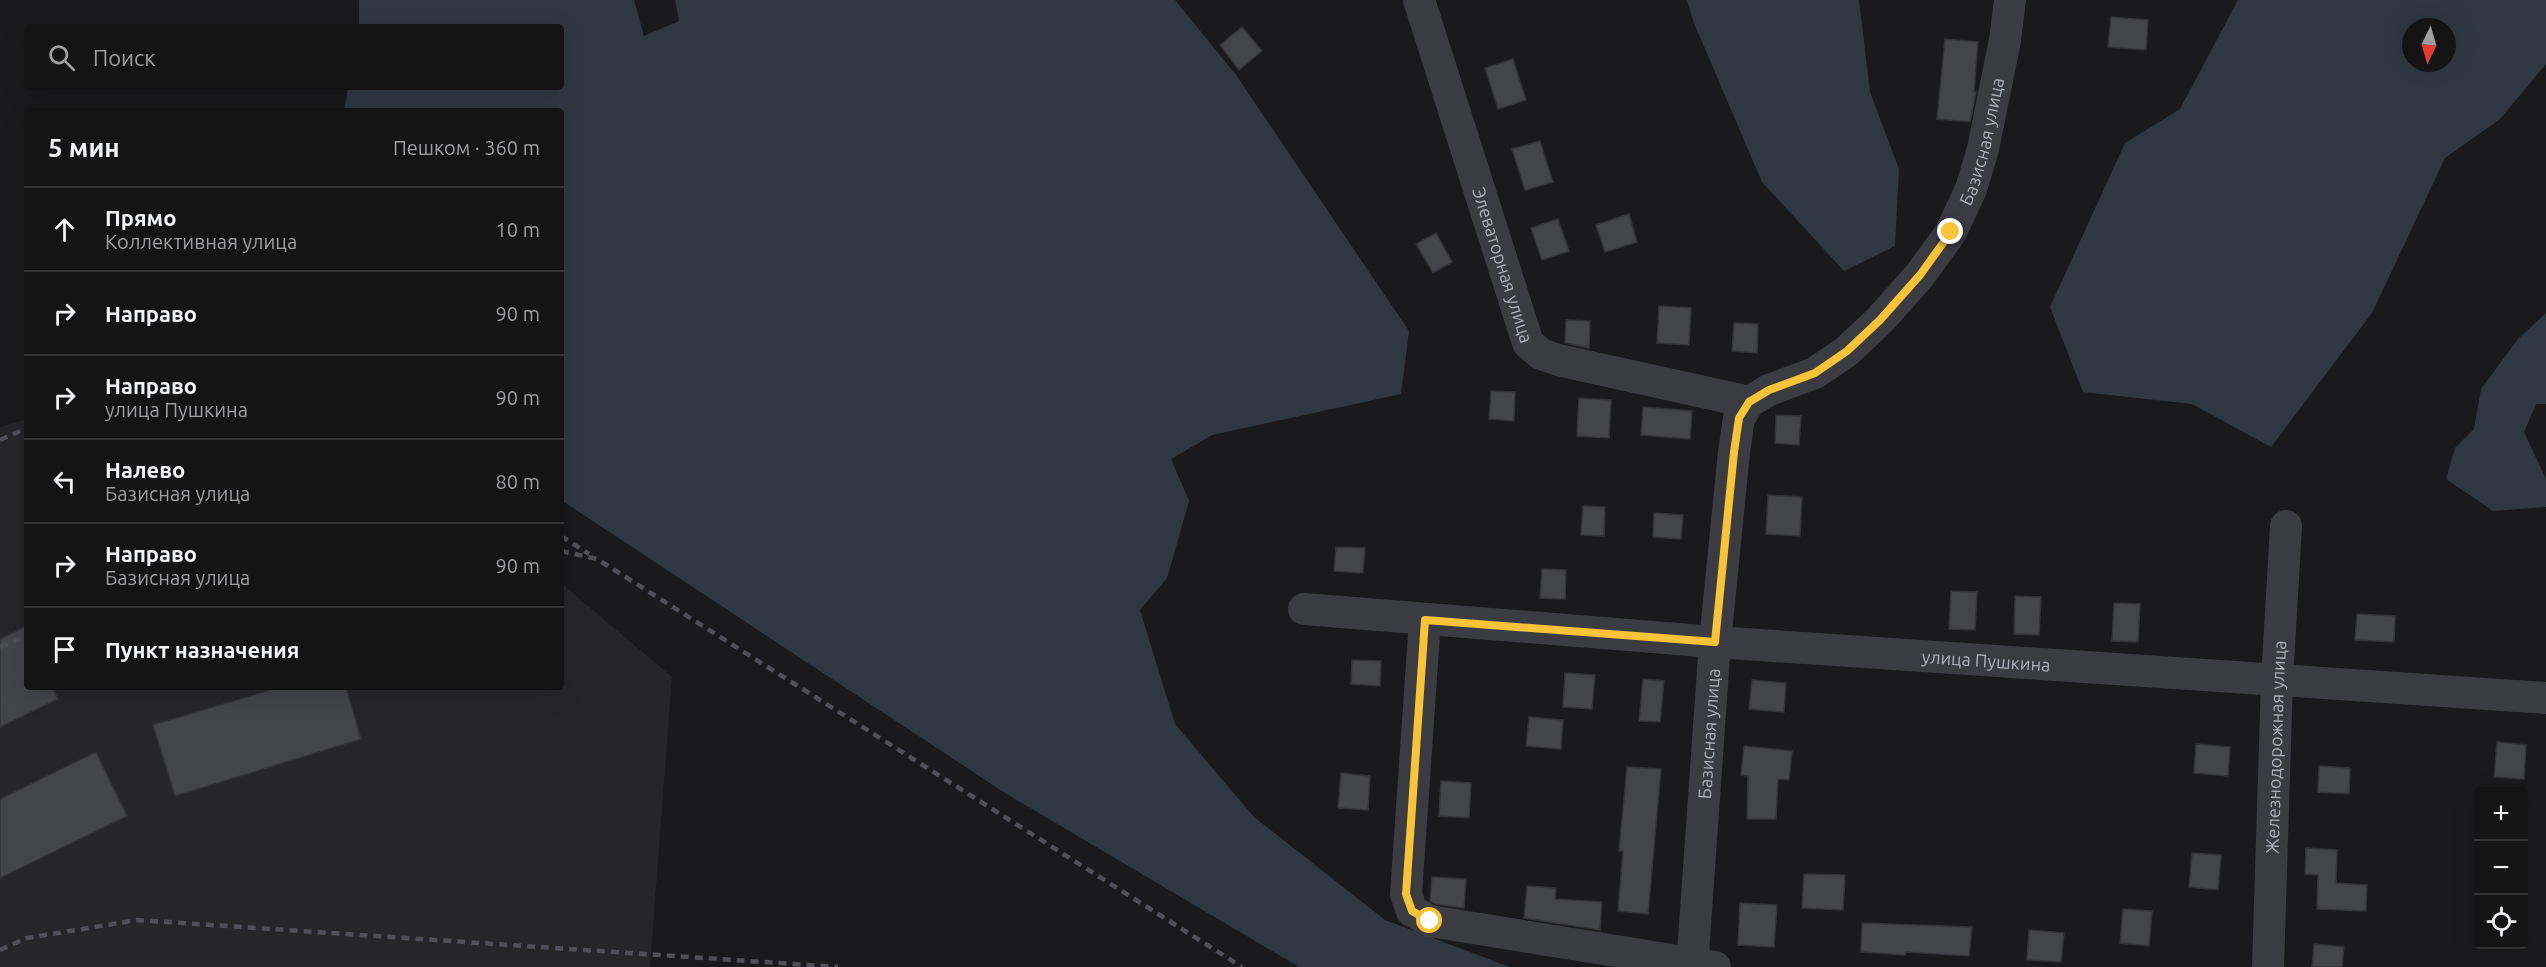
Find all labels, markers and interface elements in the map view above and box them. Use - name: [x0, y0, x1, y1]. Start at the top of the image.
- north arrow: [2402, 18, 2456, 72]
- search box: [24, 24, 564, 90]
- icon: search: [45, 41, 78, 74]
- text: Поиск: [93, 45, 156, 70]
- street label: Базисная улица: [1955, 76, 2007, 208]
- text: 5 мин: [48, 133, 120, 162]
- text: Пешком · 360 m: [393, 136, 540, 159]
- street label: Элеваторная улица: [1469, 185, 1537, 345]
- text: Прямо: [105, 205, 176, 230]
- icon: ahead: [48, 213, 81, 246]
- text: 10 m: [496, 218, 540, 241]
- route end: [1937, 218, 1963, 244]
- text: Коллективная улица: [105, 230, 297, 253]
- icon: right: [48, 297, 81, 330]
- text: Направо: [105, 301, 197, 326]
- text: 90 m: [496, 302, 540, 325]
- text: Направо: [105, 373, 197, 398]
- icon: right: [48, 381, 81, 414]
- text: 90 m: [496, 386, 540, 409]
- text: улица Пушкина: [105, 398, 248, 421]
- text: Налево: [105, 457, 185, 482]
- icon: left: [48, 465, 81, 498]
- text: 80 m: [496, 470, 540, 493]
- text: Базисная улица: [105, 482, 250, 505]
- text: Направо: [105, 541, 197, 566]
- icon: right: [48, 549, 81, 582]
- text: 90 m: [496, 554, 540, 577]
- text: Базисная улица: [105, 566, 250, 589]
- icon: arrive: [48, 633, 81, 666]
- text: Пункт назначения: [105, 637, 299, 662]
- street label: Железнодорожная улица: [2262, 640, 2289, 854]
- street label: улица Пушкина: [1921, 646, 2051, 675]
- street label: Базисная улица: [1694, 668, 1723, 800]
- map controls: [2474, 787, 2528, 949]
- button: +: [2474, 787, 2528, 841]
- button: −: [2474, 841, 2528, 895]
- button: locate: [2474, 895, 2528, 949]
- route start: [1416, 907, 1442, 933]

